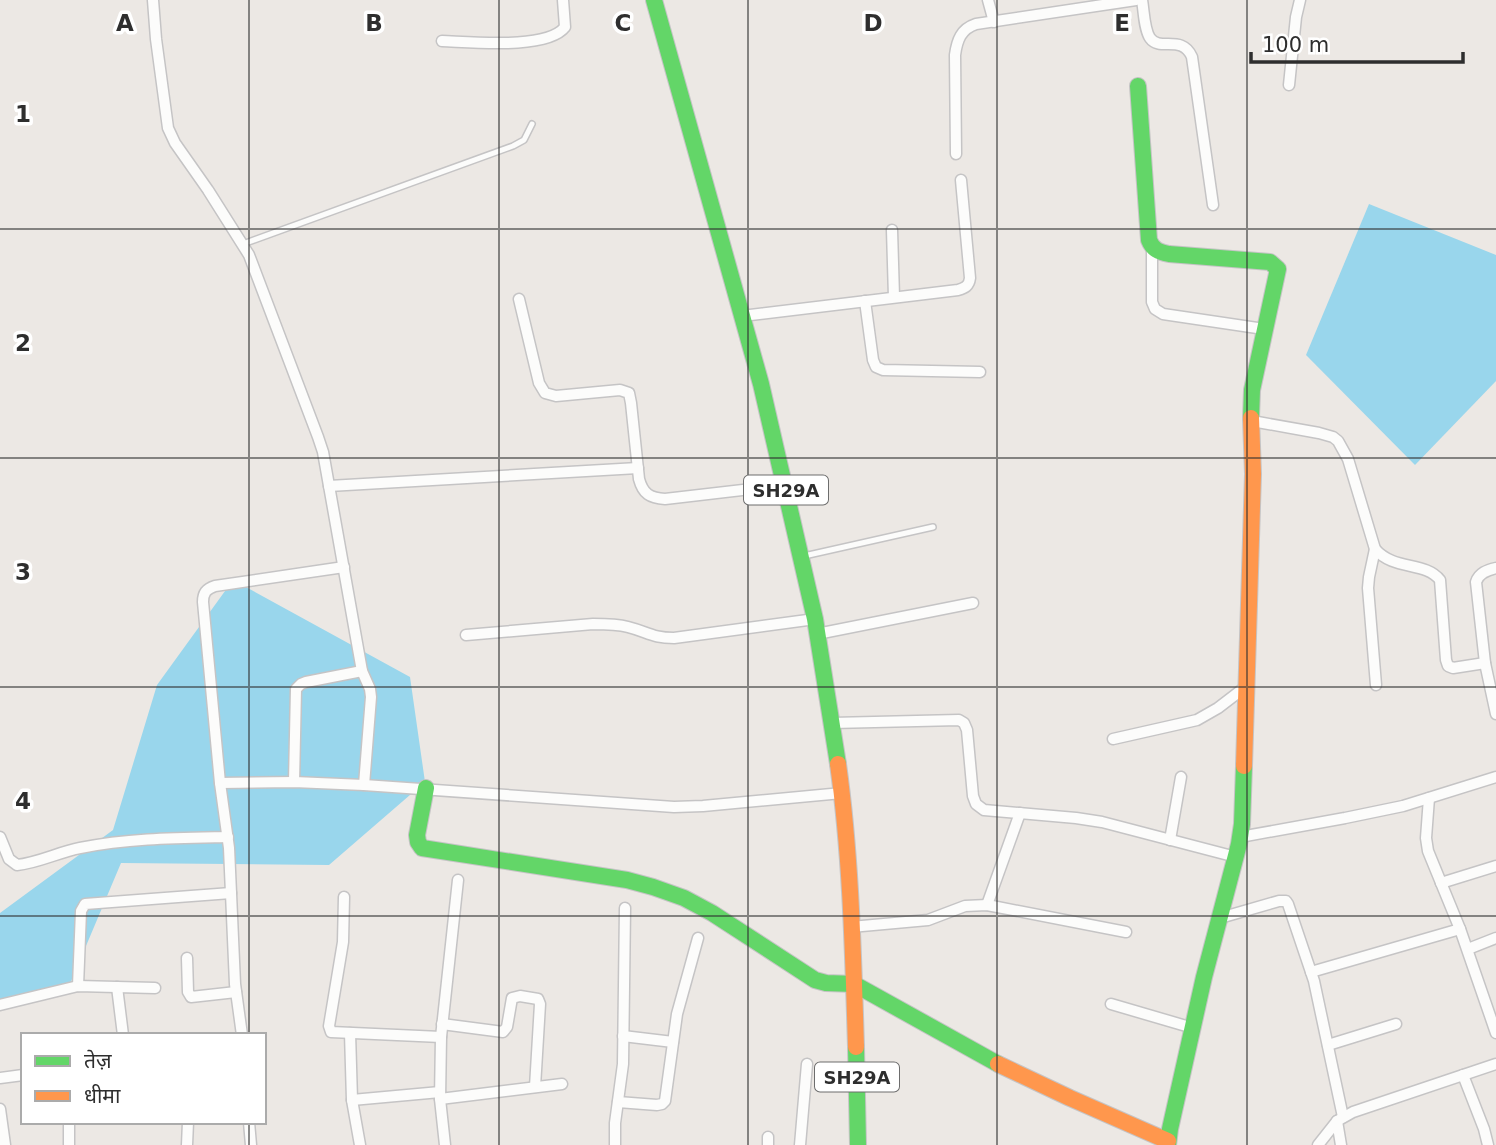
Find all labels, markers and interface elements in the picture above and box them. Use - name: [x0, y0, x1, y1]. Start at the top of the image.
- text: A: [116, 10, 134, 36]
- text: B: [365, 10, 383, 36]
- text: C: [615, 10, 631, 36]
- text: D: [863, 10, 883, 36]
- text: E: [1114, 10, 1130, 36]
- scale bar: [1251, 21, 1463, 65]
- text: 100 m: [1262, 33, 1329, 57]
- text: 1: [15, 101, 31, 127]
- text: 2: [15, 330, 31, 356]
- road number: SH29A: [744, 476, 828, 504]
- text: 3: [15, 559, 31, 585]
- text: 4: [15, 788, 31, 814]
- legend: [21, 1033, 266, 1124]
- text: तेज़: [84, 1049, 112, 1073]
- road number: SH29A: [815, 1062, 899, 1092]
- text: धीमा: [84, 1084, 121, 1108]

